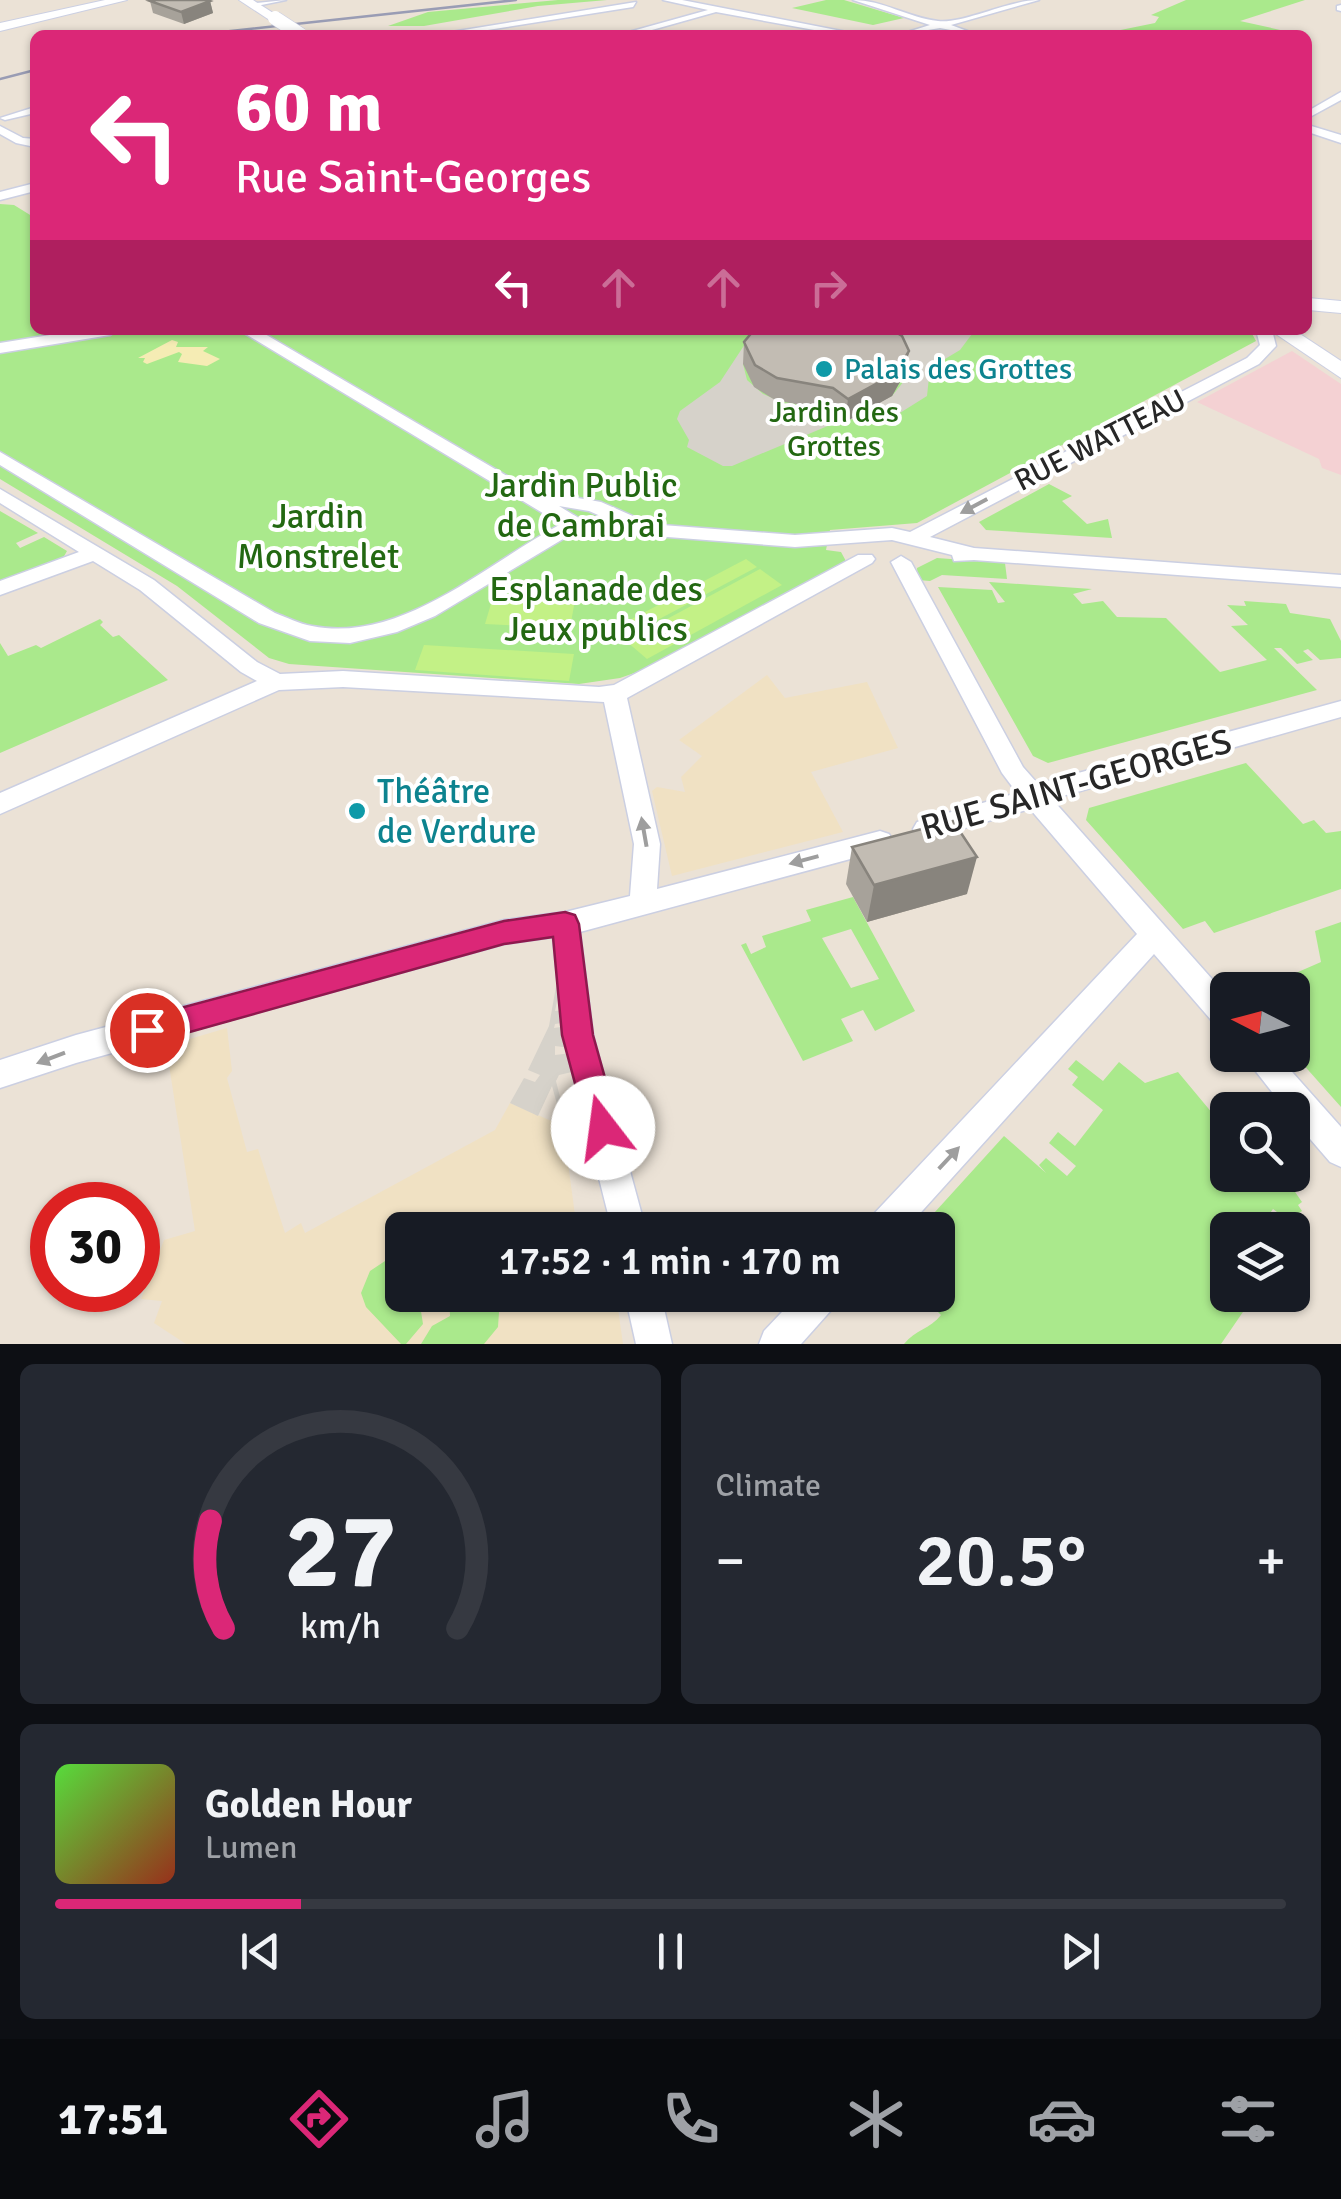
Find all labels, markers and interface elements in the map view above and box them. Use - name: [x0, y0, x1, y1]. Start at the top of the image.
- text: 60 m: [235, 64, 383, 150]
- icon: left: [70, 70, 200, 200]
- text: Rue Saint-Georges: [235, 150, 591, 205]
- icon: left: [486, 260, 541, 315]
- icon: ahead: [591, 260, 646, 315]
- icon: ahead: [696, 260, 751, 315]
- icon: right: [801, 260, 856, 315]
- place label: Palais des Grottes: [844, 351, 1072, 388]
- marker: Palais des Grottes: [813, 358, 835, 380]
- street label: RUE WATTEAU: [1008, 381, 1192, 500]
- park label: Jardin des Grottes: [769, 394, 899, 465]
- park label: Jardin Public de Cambrai: [485, 464, 677, 547]
- park label: Jardin Monstrelet: [237, 495, 399, 578]
- one-way arrow: [959, 497, 988, 514]
- park label: Esplanade des Jeux publics: [489, 568, 703, 651]
- street label: RUE SAINT-GEORGES: [916, 720, 1236, 849]
- place label: Théâtre de Verdure: [377, 770, 537, 853]
- marker: Théâtre de Verdure: [346, 800, 368, 822]
- one-way arrow: [636, 815, 651, 847]
- one-way arrow: [788, 853, 819, 869]
- north arrow: [1210, 972, 1310, 1072]
- map controls: [1210, 972, 1310, 1312]
- pin: [105, 988, 190, 1073]
- icon: arrive: [120, 1003, 175, 1058]
- one-way arrow: [35, 1051, 65, 1067]
- position arrow: [551, 1076, 655, 1180]
- button: search: [1210, 1092, 1310, 1192]
- one-way arrow: [937, 1147, 960, 1171]
- speed limit sign: 30: [30, 1182, 160, 1312]
- button: layers: [1210, 1212, 1310, 1312]
- text: 17:52 · 1 min · 170 m: [499, 1238, 841, 1285]
- text: Climate: [716, 1466, 821, 1505]
- text: 27: [284, 1488, 396, 1616]
- text: 20.5°: [915, 1514, 1086, 1607]
- text: −: [716, 1527, 745, 1595]
- text: +: [1256, 1527, 1286, 1595]
- text: km/h: [300, 1604, 381, 1648]
- text: Golden Hour: [205, 1781, 412, 1828]
- text: Lumen: [205, 1828, 297, 1867]
- icon: previous: [233, 1924, 288, 1979]
- icon: pause: [643, 1924, 698, 1979]
- icon: next: [1053, 1924, 1108, 1979]
- icon: directions: [284, 2084, 354, 2154]
- icon: music: [470, 2084, 540, 2154]
- icon: phone: [656, 2084, 726, 2154]
- icon: climate: [841, 2084, 911, 2154]
- icon: car: [1027, 2084, 1097, 2154]
- icon: filters: [1213, 2084, 1283, 2154]
- text: 17:51: [58, 2092, 168, 2147]

